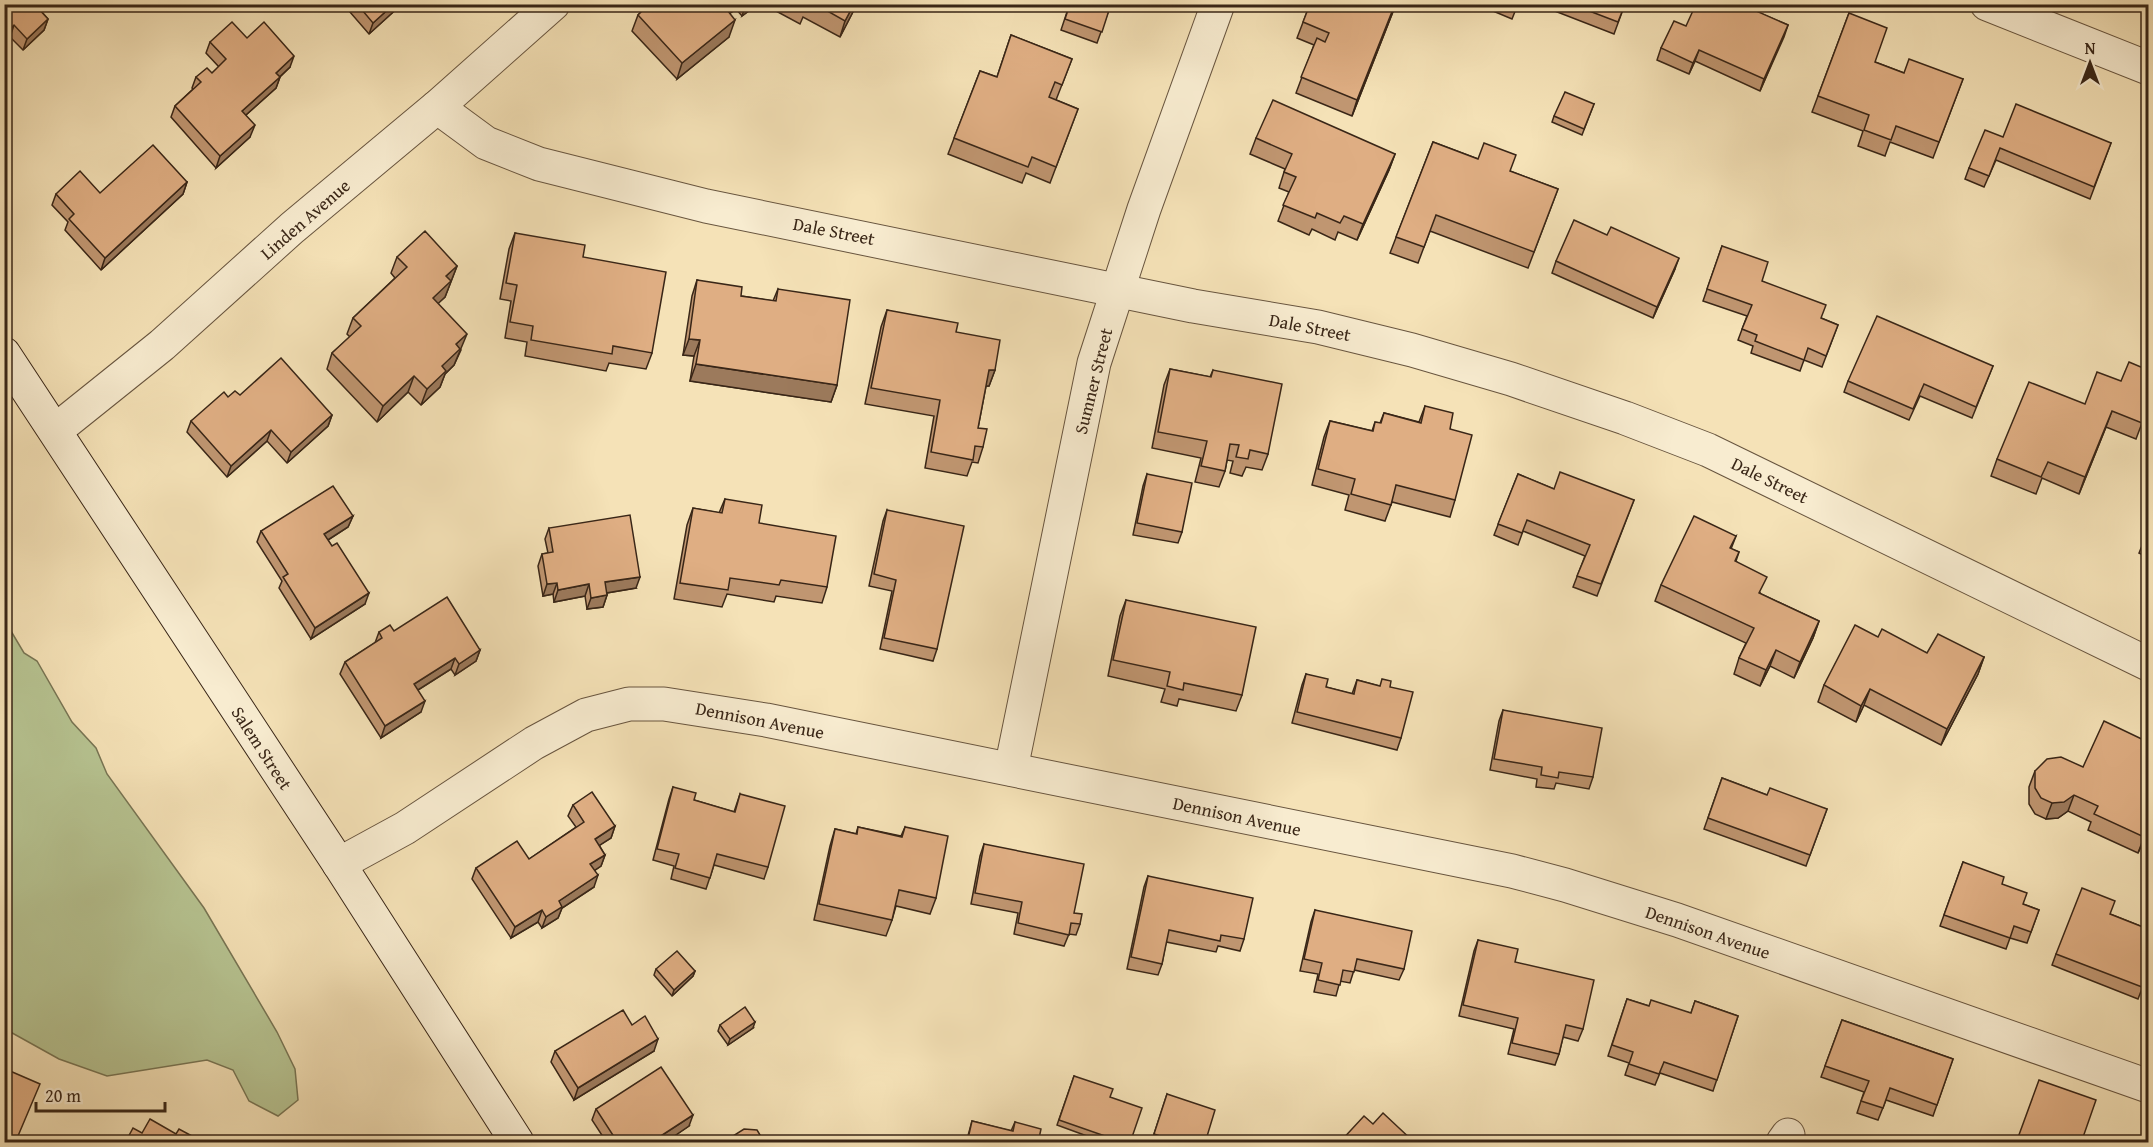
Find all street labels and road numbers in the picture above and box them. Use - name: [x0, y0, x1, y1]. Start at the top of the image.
- street label: Linden Avenue: [254, 172, 356, 266]
- street label: Dale Street: [791, 210, 878, 252]
- street label: Dale Street: [1267, 306, 1354, 348]
- street label: Sumner Street: [1067, 324, 1119, 437]
- street label: Dale Street: [1727, 450, 1814, 510]
- street label: Dennison Avenue: [693, 694, 827, 746]
- street label: Salem Street: [225, 701, 300, 796]
- street label: Dennison Avenue: [1170, 789, 1304, 843]
- street label: Dennison Avenue: [1642, 898, 1774, 966]

